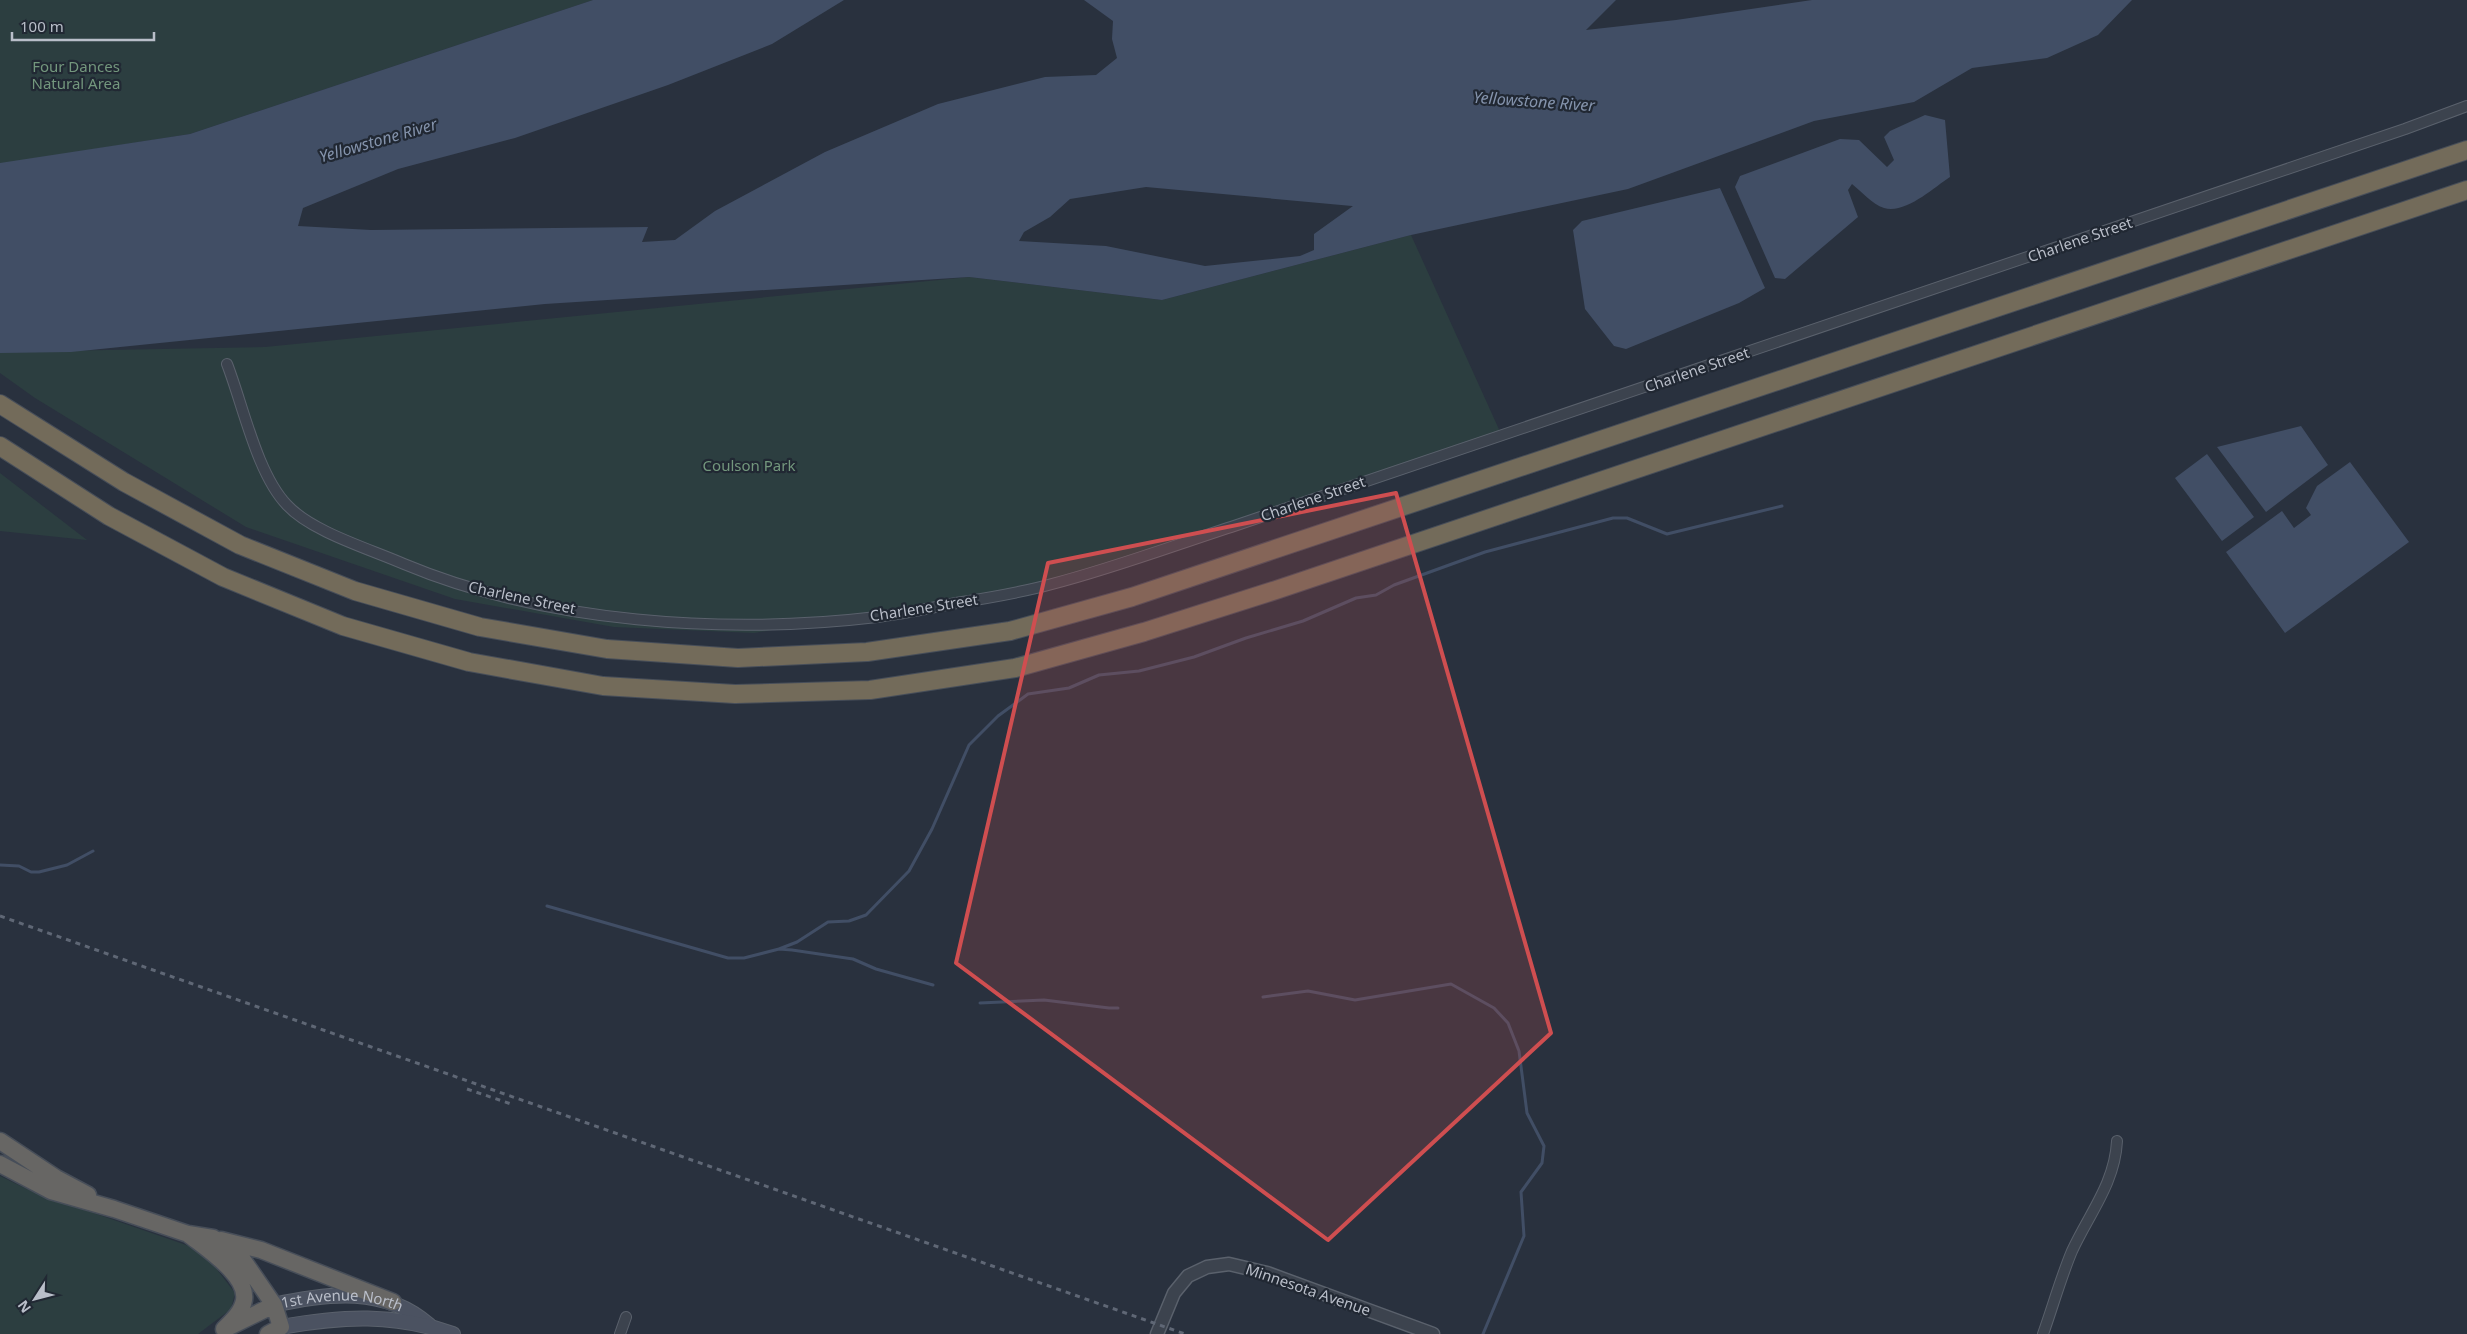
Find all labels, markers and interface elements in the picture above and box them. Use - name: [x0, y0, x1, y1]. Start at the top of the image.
- scale bar: [12, 10, 155, 42]
- text: 100 m: [20, 16, 64, 36]
- park label: Four Dances Natural Area: [32, 56, 120, 93]
- water label: Yellowstone River: [1473, 86, 1596, 116]
- water label: Yellowstone River: [317, 112, 440, 167]
- street label: Charlene Street: [2025, 212, 2135, 266]
- street label: Charlene Street: [1642, 342, 1752, 396]
- park label: Coulson Park: [703, 455, 795, 475]
- street label: Charlene Street: [1258, 471, 1368, 525]
- street label: Charlene Street: [467, 576, 578, 618]
- street label: Charlene Street: [868, 589, 980, 625]
- street label: Minnesota Avenue: [1243, 1258, 1374, 1320]
- north arrow: [10, 1274, 60, 1324]
- street label: 1st Avenue North: [279, 1285, 406, 1315]
- text: N: [13, 1297, 35, 1317]

